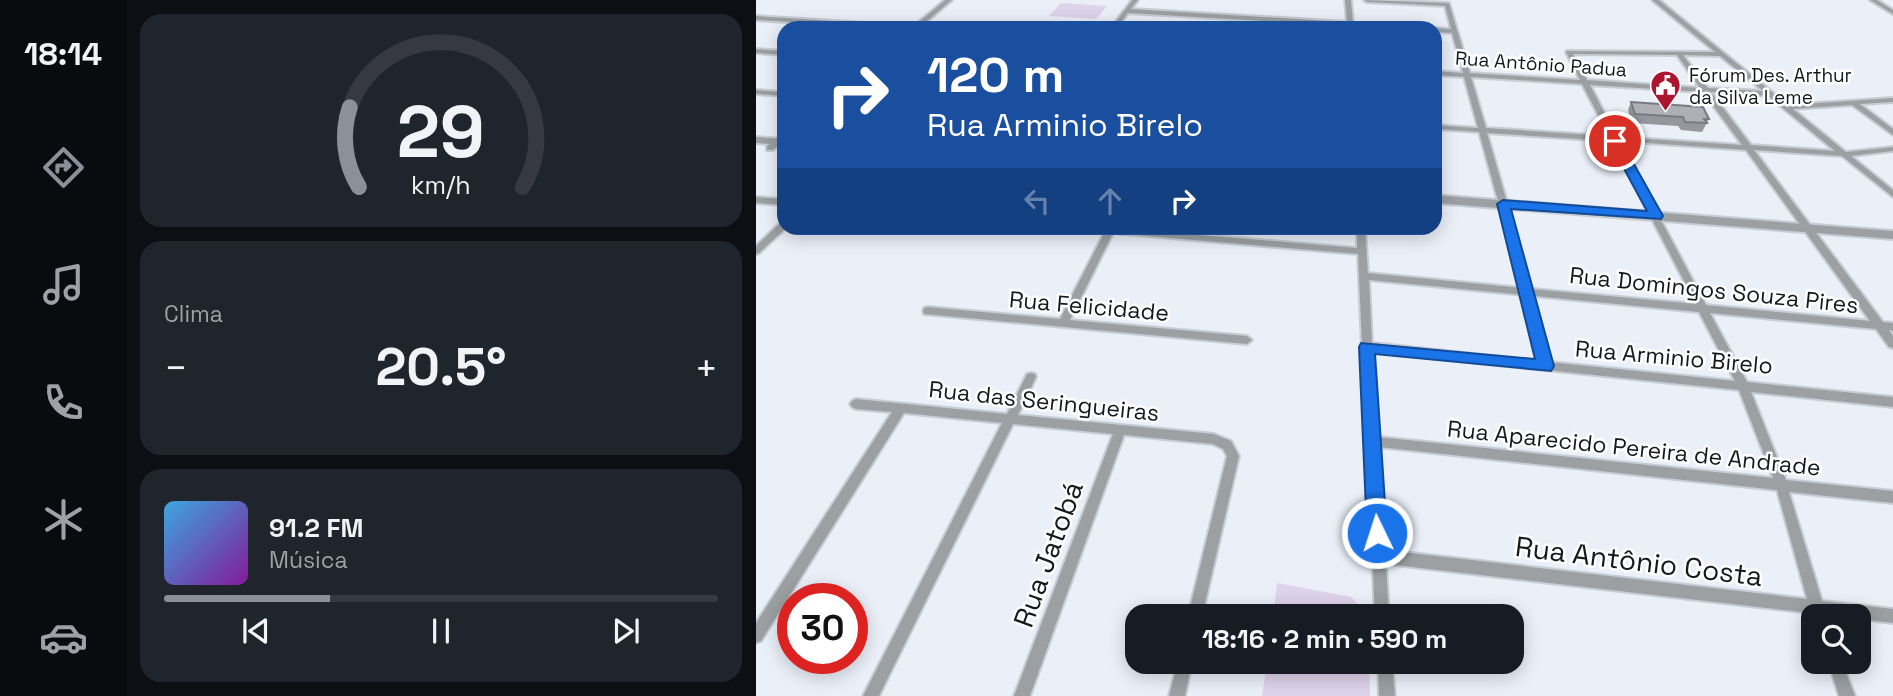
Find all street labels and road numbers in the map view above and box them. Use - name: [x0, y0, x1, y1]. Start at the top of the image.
- street label: Rua Antônio Padua: [1454, 46, 1628, 82]
- street label: Rua Domingos Souza Pires: [1568, 260, 1860, 320]
- street label: Rua Felicidade: [1008, 284, 1170, 328]
- street label: Rua Arminio Birelo: [1574, 333, 1774, 381]
- street label: Rua das Seringueiras: [927, 374, 1161, 428]
- street label: Rua Aparecido Pereira de Andrade: [1446, 413, 1822, 483]
- street label: Rua Jatobá: [1005, 476, 1091, 632]
- street label: Rua Antônio Costa: [1513, 528, 1765, 594]

